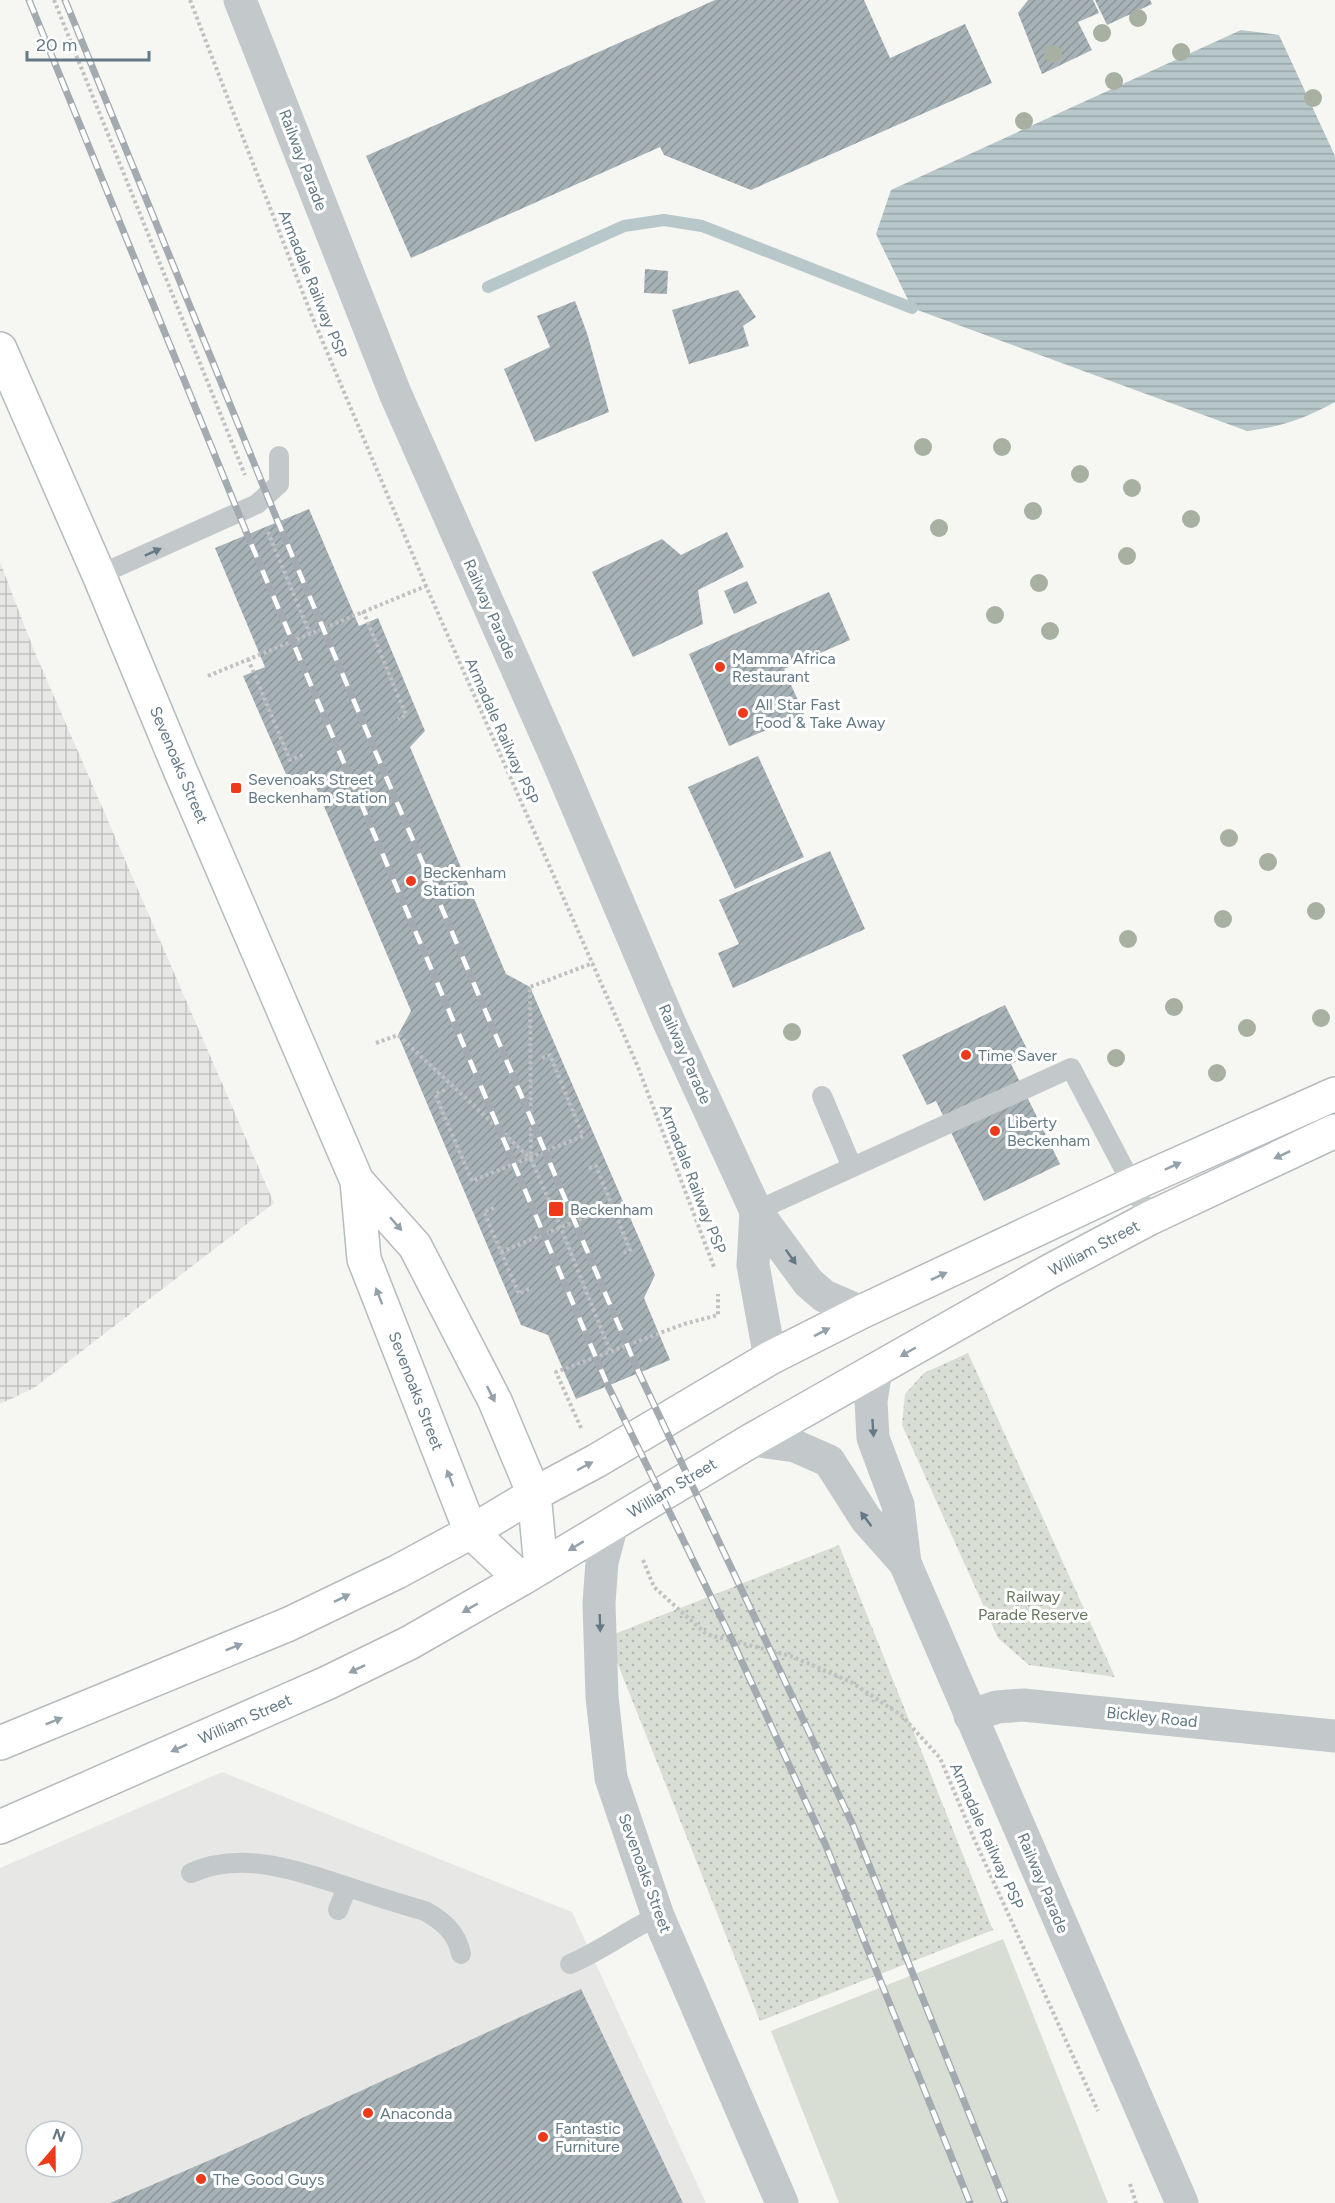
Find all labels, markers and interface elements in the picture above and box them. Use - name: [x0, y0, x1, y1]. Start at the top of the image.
- scale bar: [27, 24, 148, 62]
- text: 20 m: [36, 34, 77, 56]
- street label: Railway Parade: [275, 107, 331, 214]
- street label: Armadale Railway PSP: [275, 207, 351, 361]
- one-way arrow: [144, 547, 161, 556]
- street label: Railway Parade: [460, 556, 521, 662]
- place label: Mamma Africa Restaurant: [732, 649, 836, 686]
- street label: Armadale Railway PSP: [461, 655, 543, 807]
- marker: Mamma Africa Restaurant: [713, 660, 727, 674]
- place label: All Star Fast Food & Take Away: [755, 695, 886, 732]
- street label: Sevenoaks Street: [146, 703, 212, 827]
- marker: All Star Fast Food & Take Away: [736, 706, 750, 720]
- place label: Sevenoaks Street Beckenham Station: [248, 770, 387, 807]
- marker: Sevenoaks Street Beckenham Station: [229, 781, 243, 795]
- place label: Beckenham Station: [423, 863, 506, 900]
- marker: Beckenham Station: [404, 874, 418, 888]
- street label: Railway Parade: [655, 1001, 716, 1107]
- place label: Time Saver: [978, 1046, 1058, 1065]
- marker: Time Saver: [959, 1048, 973, 1062]
- street label: Armadale Railway PSP: [656, 1102, 730, 1256]
- place label: Liberty Beckenham: [1007, 1113, 1090, 1150]
- marker: Liberty Beckenham: [988, 1124, 1002, 1138]
- one-way arrow: [1274, 1151, 1291, 1160]
- one-way arrow: [1165, 1162, 1182, 1171]
- marker: Beckenham: [547, 1200, 565, 1218]
- place label: Beckenham: [570, 1200, 653, 1219]
- street label: William Street: [1045, 1216, 1143, 1280]
- one-way arrow: [389, 1217, 403, 1232]
- one-way arrow: [785, 1249, 797, 1265]
- one-way arrow: [931, 1271, 948, 1280]
- one-way arrow: [374, 1287, 383, 1305]
- one-way arrow: [813, 1327, 830, 1336]
- street label: Sevenoaks Street: [385, 1329, 447, 1453]
- one-way arrow: [899, 1347, 916, 1357]
- one-way arrow: [486, 1386, 496, 1403]
- one-way arrow: [868, 1418, 877, 1437]
- street label: William Street: [624, 1454, 720, 1522]
- one-way arrow: [577, 1461, 594, 1471]
- one-way arrow: [445, 1469, 454, 1487]
- one-way arrow: [860, 1511, 873, 1527]
- one-way arrow: [568, 1540, 584, 1551]
- park label: Railway Parade Reserve: [978, 1587, 1088, 1624]
- one-way arrow: [333, 1594, 351, 1604]
- one-way arrow: [462, 1603, 478, 1614]
- one-way arrow: [595, 1613, 605, 1632]
- one-way arrow: [226, 1642, 244, 1652]
- one-way arrow: [348, 1664, 365, 1673]
- street label: William Street: [195, 1690, 295, 1748]
- street label: Bickley Road: [1106, 1703, 1198, 1731]
- one-way arrow: [45, 1716, 63, 1725]
- one-way arrow: [170, 1744, 187, 1753]
- street label: Armadale Railway PSP: [946, 1760, 1028, 1912]
- street label: Sevenoaks Street: [615, 1811, 675, 1935]
- street label: Railway Parade: [1013, 1830, 1073, 1936]
- place label: Anaconda: [380, 2104, 452, 2123]
- marker: Anaconda: [361, 2106, 375, 2120]
- north arrow: [24, 2119, 84, 2179]
- place label: Fantastic Furniture: [555, 2119, 621, 2156]
- text: N: [50, 2124, 68, 2146]
- marker: Fantastic Furniture: [536, 2130, 550, 2144]
- place label: The Good Guys: [213, 2170, 324, 2189]
- marker: The Good Guys: [194, 2172, 208, 2186]

